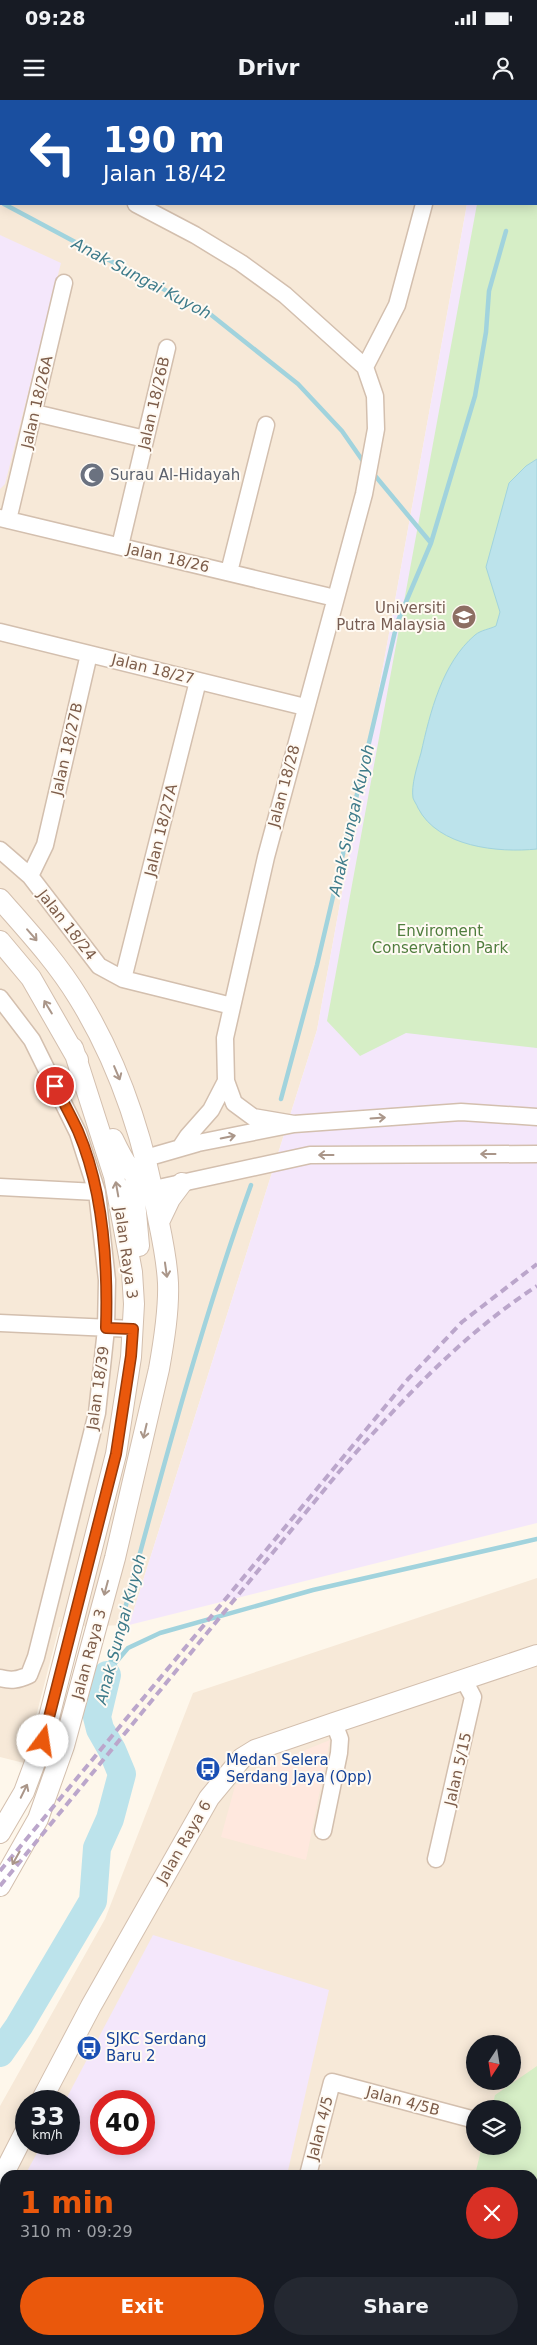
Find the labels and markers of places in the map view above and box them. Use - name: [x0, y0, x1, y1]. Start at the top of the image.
- mosque icon: Surau Al-Hidayah: [79, 462, 105, 488]
- place label: Surau Al-Hidayah: [110, 466, 240, 484]
- place label: Universiti Putra Malaysia: [336, 599, 446, 634]
- school or university icon: Universiti Putra Malaysia: [451, 604, 477, 630]
- pin: [34, 1065, 76, 1107]
- place label: Medan Selera Serdang Jaya (Opp): [226, 1751, 372, 1786]
- bus stop icon: Medan Selera Serdang Jaya (Opp): [195, 1756, 221, 1782]
- place label: SJKC Serdang Baru 2: [106, 2030, 207, 2065]
- bus stop icon: SJKC Serdang Baru 2: [76, 2035, 102, 2061]

